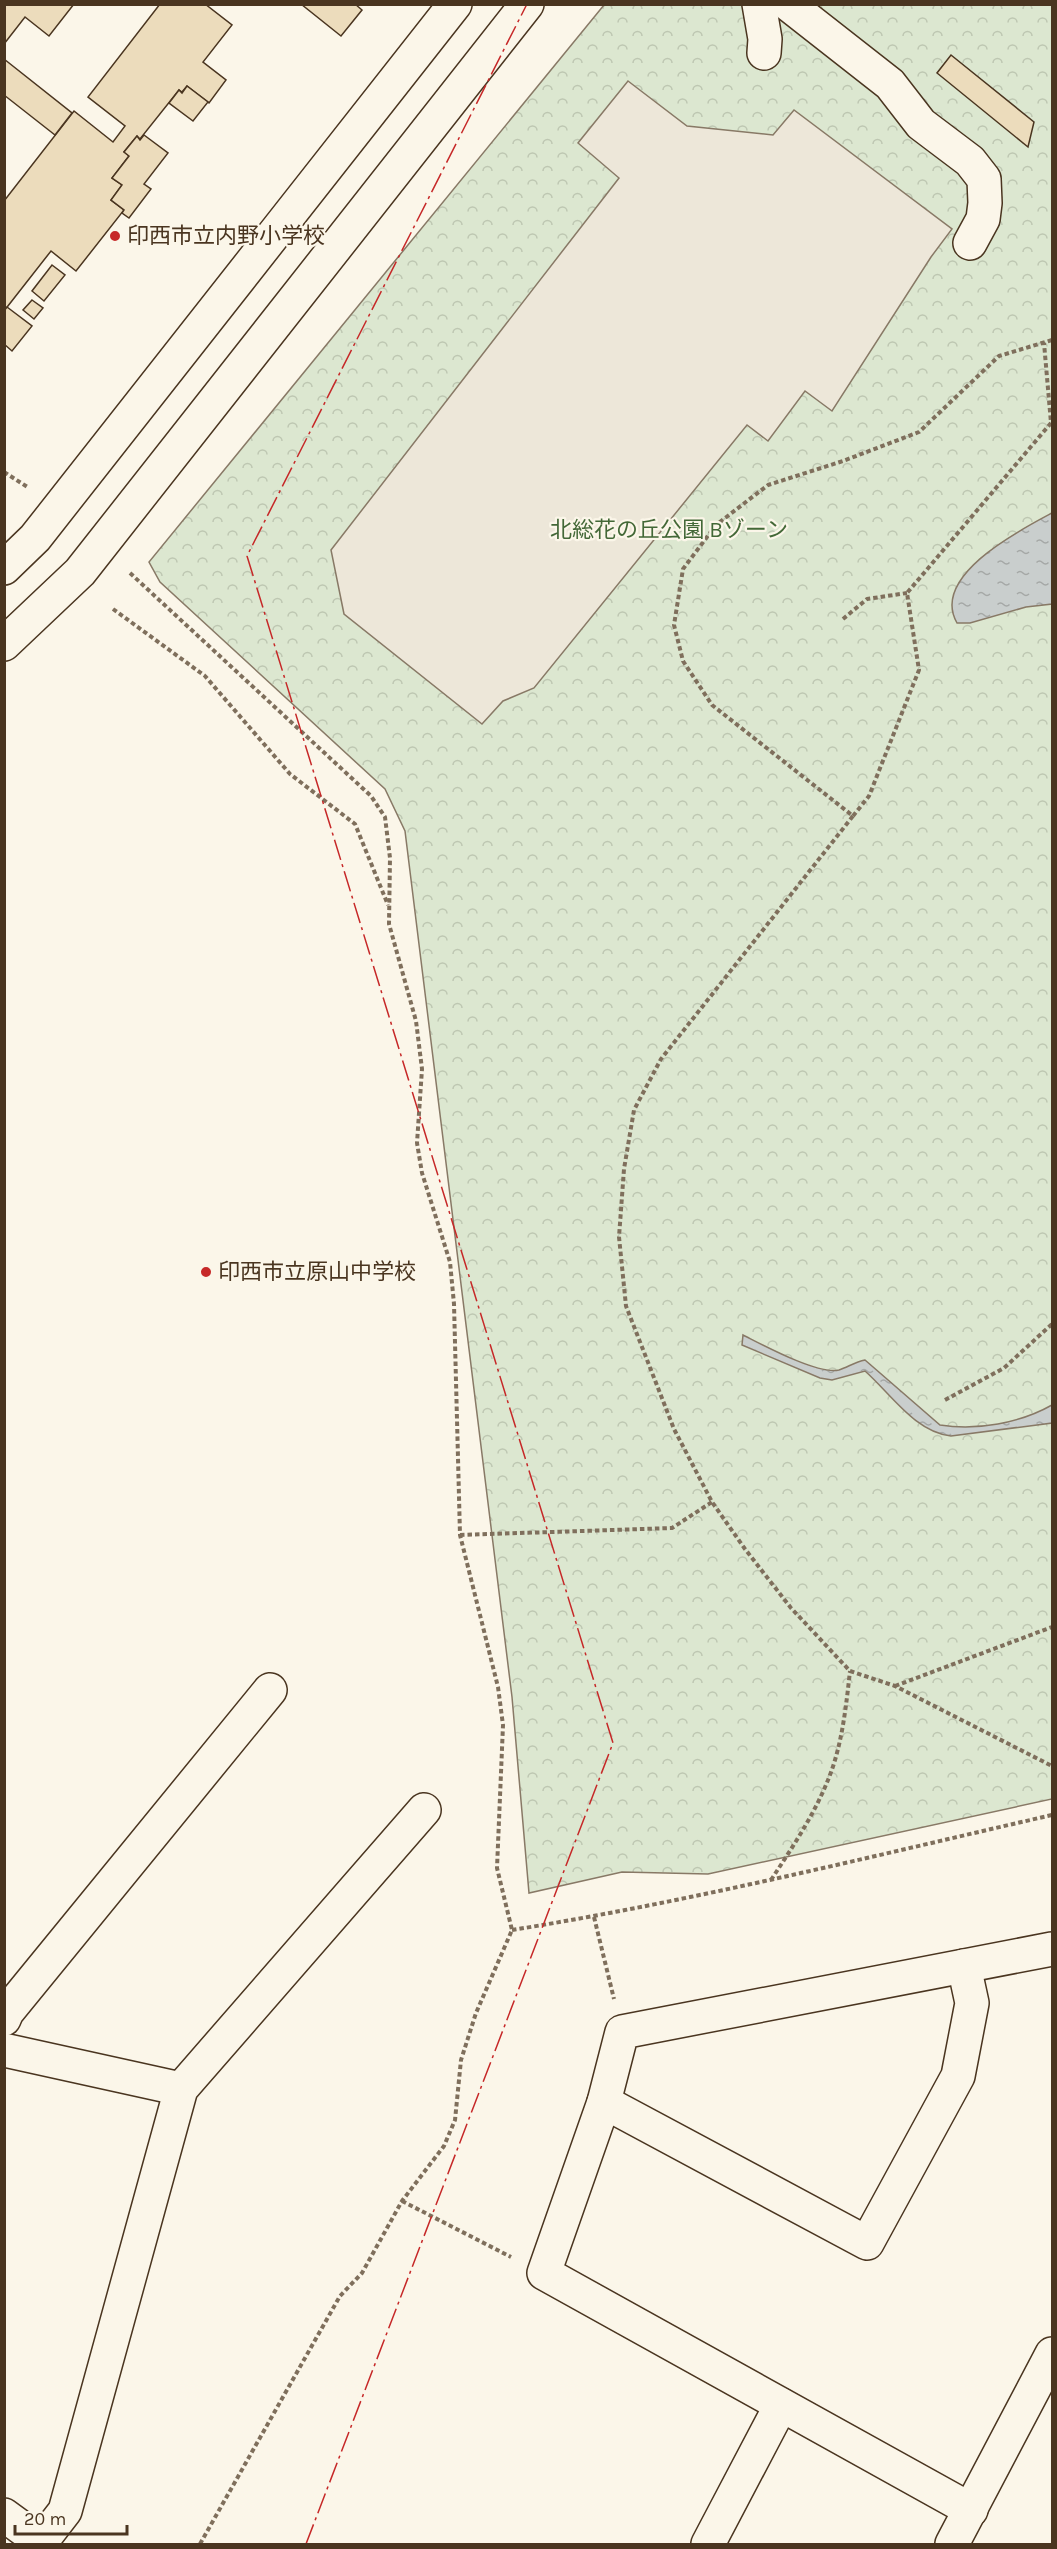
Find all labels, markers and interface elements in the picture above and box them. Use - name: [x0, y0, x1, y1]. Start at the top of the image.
- place label: 印西市立内野小学校: [127, 223, 325, 249]
- marker: 印西市立内野小学校: [108, 229, 122, 243]
- park label: 北総花の丘公園 Bゾーン: [550, 517, 788, 543]
- place label: 印西市立原山中学校: [218, 1259, 416, 1285]
- marker: 印西市立原山中学校: [199, 1265, 213, 1279]
- scale bar: [15, 2498, 128, 2536]
- text: 20 m: [24, 2508, 66, 2530]

